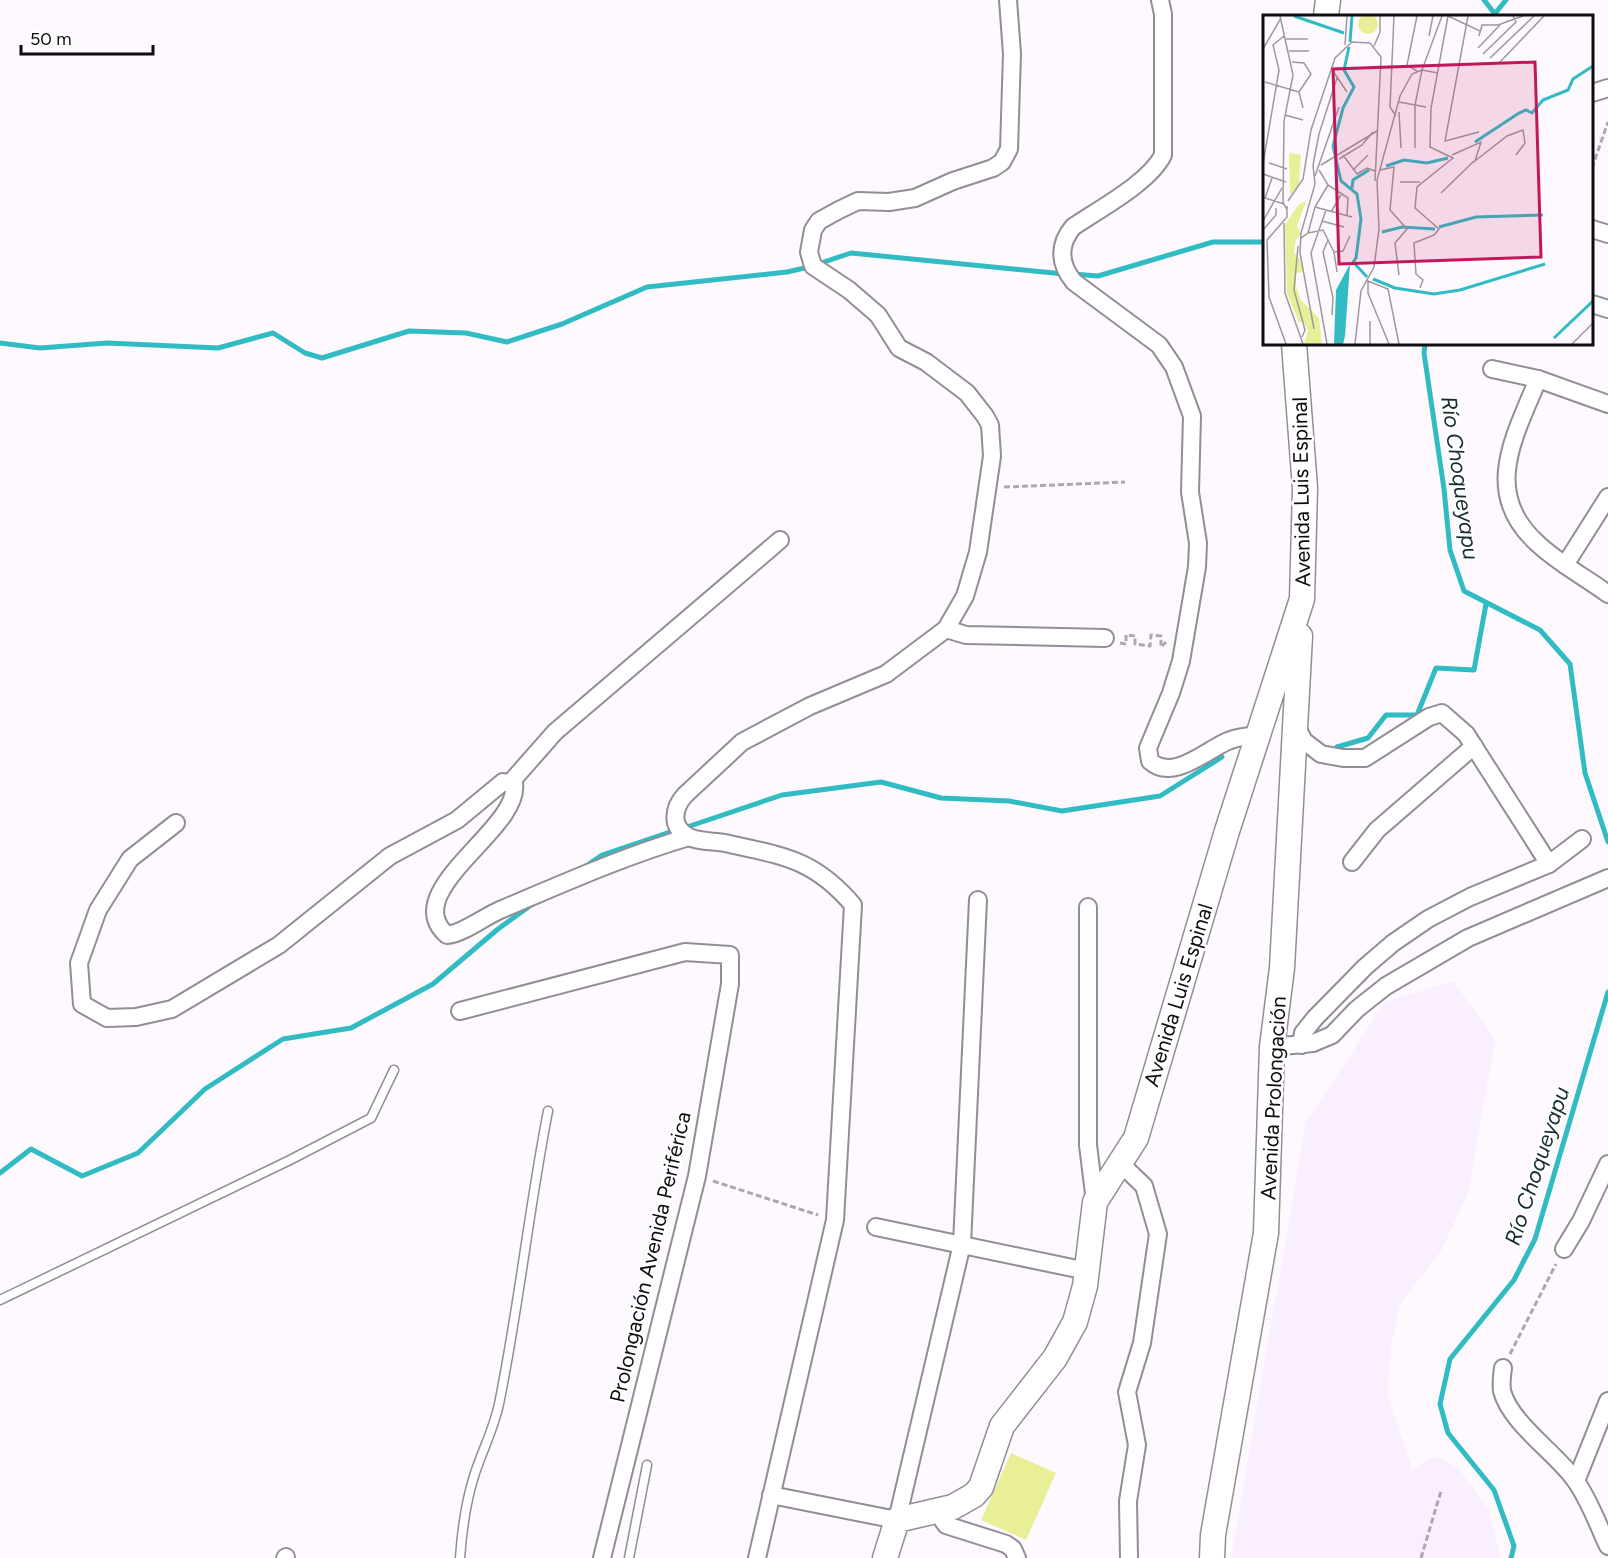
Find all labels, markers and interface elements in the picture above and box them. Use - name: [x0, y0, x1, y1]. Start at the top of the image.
- inset map: [1263, 15, 1593, 345]
- scale bar: [21, 18, 153, 56]
- text: 50 m: [30, 28, 72, 50]
- water label: Río Choqueyapu: [1435, 394, 1485, 562]
- street label: Avenida Luis Espinal: [1287, 397, 1315, 587]
- street label: Avenida Luis Espinal: [1138, 901, 1218, 1089]
- street label: Avenida Prolongación: [1255, 996, 1291, 1200]
- water label: Río Choqueyapu: [1499, 1083, 1575, 1249]
- street label: Prolongación Avenida Periférica: [604, 1109, 696, 1405]

